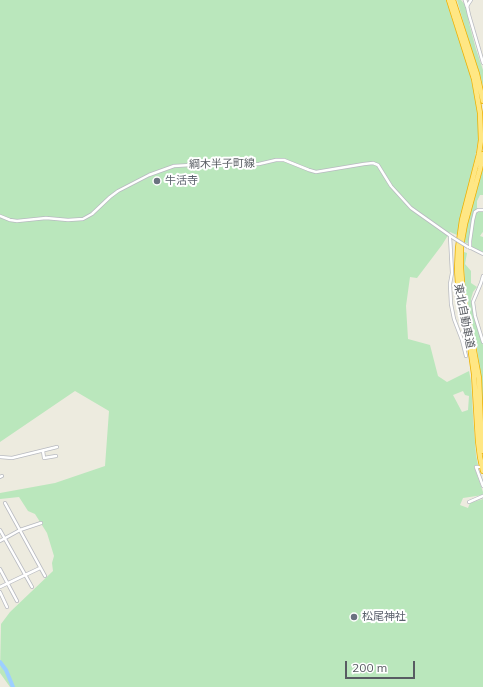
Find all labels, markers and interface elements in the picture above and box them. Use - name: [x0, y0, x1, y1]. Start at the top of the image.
- street label: 綱木半子町線: [189, 157, 255, 171]
- place label: 牛活寺: [165, 174, 198, 188]
- marker: 牛活寺: [152, 176, 162, 186]
- street label: 東北自動車道: [451, 282, 477, 350]
- place label: 松尾神社: [362, 610, 406, 624]
- marker: 松尾神社: [349, 612, 359, 622]
- scale bar: [347, 653, 417, 679]
- text: 200 m: [352, 660, 387, 675]

